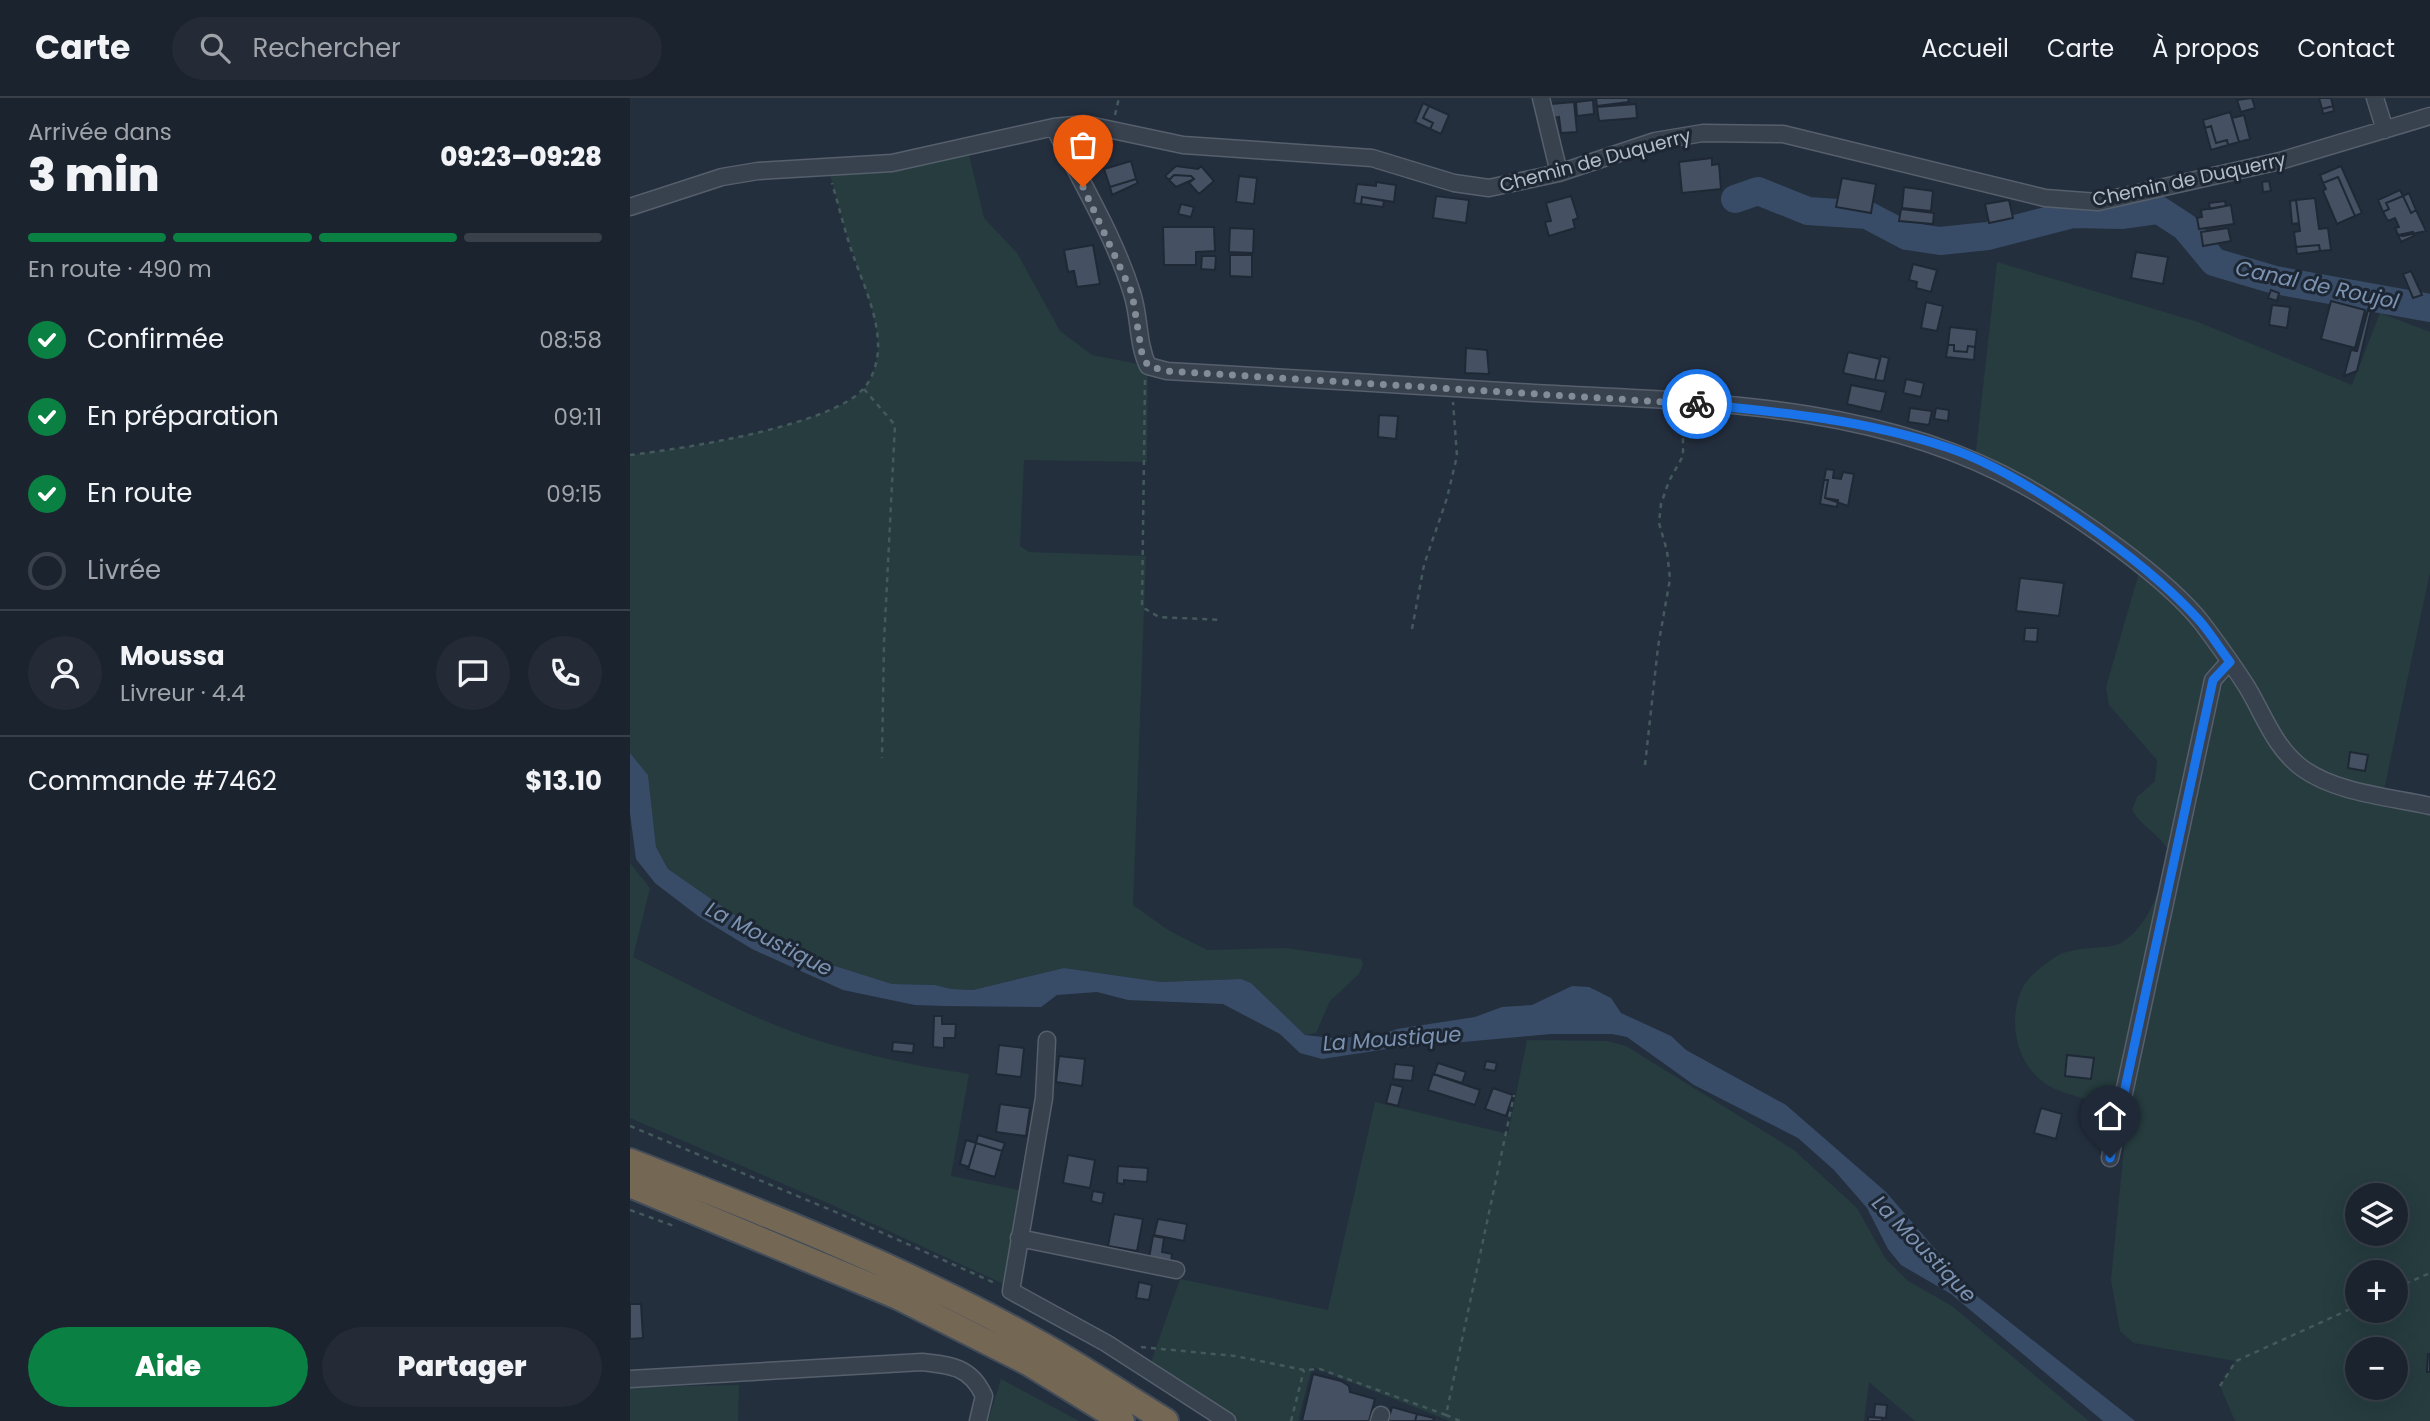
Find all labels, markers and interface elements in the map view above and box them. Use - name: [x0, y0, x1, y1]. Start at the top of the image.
- search box: [172, 17, 662, 80]
- text: Carte: [35, 24, 130, 71]
- icon: search: [196, 29, 234, 67]
- text: Rechercher: [252, 30, 401, 66]
- text: Accueil: [1922, 32, 2009, 65]
- text: Carte: [2047, 32, 2114, 65]
- text: À propos: [2152, 32, 2259, 65]
- text: Contact: [2297, 32, 2395, 65]
- pin: [1053, 115, 1113, 187]
- text: Arrivée dans: [28, 116, 172, 148]
- street label: Chemin de Duquerry: [1496, 122, 1694, 199]
- icon: bag: [1064, 126, 1102, 164]
- text: 09:23–09:28: [440, 139, 602, 175]
- text: 3 min: [28, 143, 160, 207]
- street label: Chemin de Duquerry: [2090, 146, 2289, 213]
- text: En route · 490 m: [28, 253, 212, 285]
- water label: Canal de Roujol: [2233, 253, 2402, 316]
- icon: check: [28, 321, 66, 359]
- text: Confirmée: [87, 321, 224, 357]
- text: 08:58: [539, 324, 602, 356]
- courier: [1662, 369, 1732, 439]
- icon: bike: [1678, 385, 1716, 423]
- icon: check: [28, 398, 66, 436]
- text: En préparation: [87, 398, 279, 434]
- text: 09:11: [553, 401, 602, 433]
- icon: check: [28, 475, 66, 513]
- text: En route: [87, 475, 192, 511]
- text: 09:15: [546, 478, 602, 510]
- text: Livrée: [87, 552, 161, 588]
- button: person: [28, 636, 102, 710]
- button: chat: [436, 636, 510, 710]
- button: phone: [528, 636, 602, 710]
- text: Moussa: [120, 638, 225, 674]
- text: Livreur · 4.4: [120, 677, 246, 709]
- text: Commande #7462: [28, 763, 277, 799]
- text: $13.10: [525, 763, 602, 799]
- water label: La Moustique: [701, 894, 838, 983]
- water label: La Moustique: [1322, 1019, 1462, 1058]
- pin: [2080, 1086, 2140, 1158]
- icon: home: [2091, 1097, 2129, 1135]
- map controls: [2345, 1183, 2408, 1400]
- button: layers: [2345, 1183, 2408, 1246]
- water label: La Moustique: [1866, 1189, 1983, 1309]
- button: +: [2345, 1260, 2408, 1323]
- button: Aide: [28, 1327, 308, 1407]
- button: Partager: [322, 1327, 602, 1407]
- button: −: [2345, 1337, 2408, 1400]

